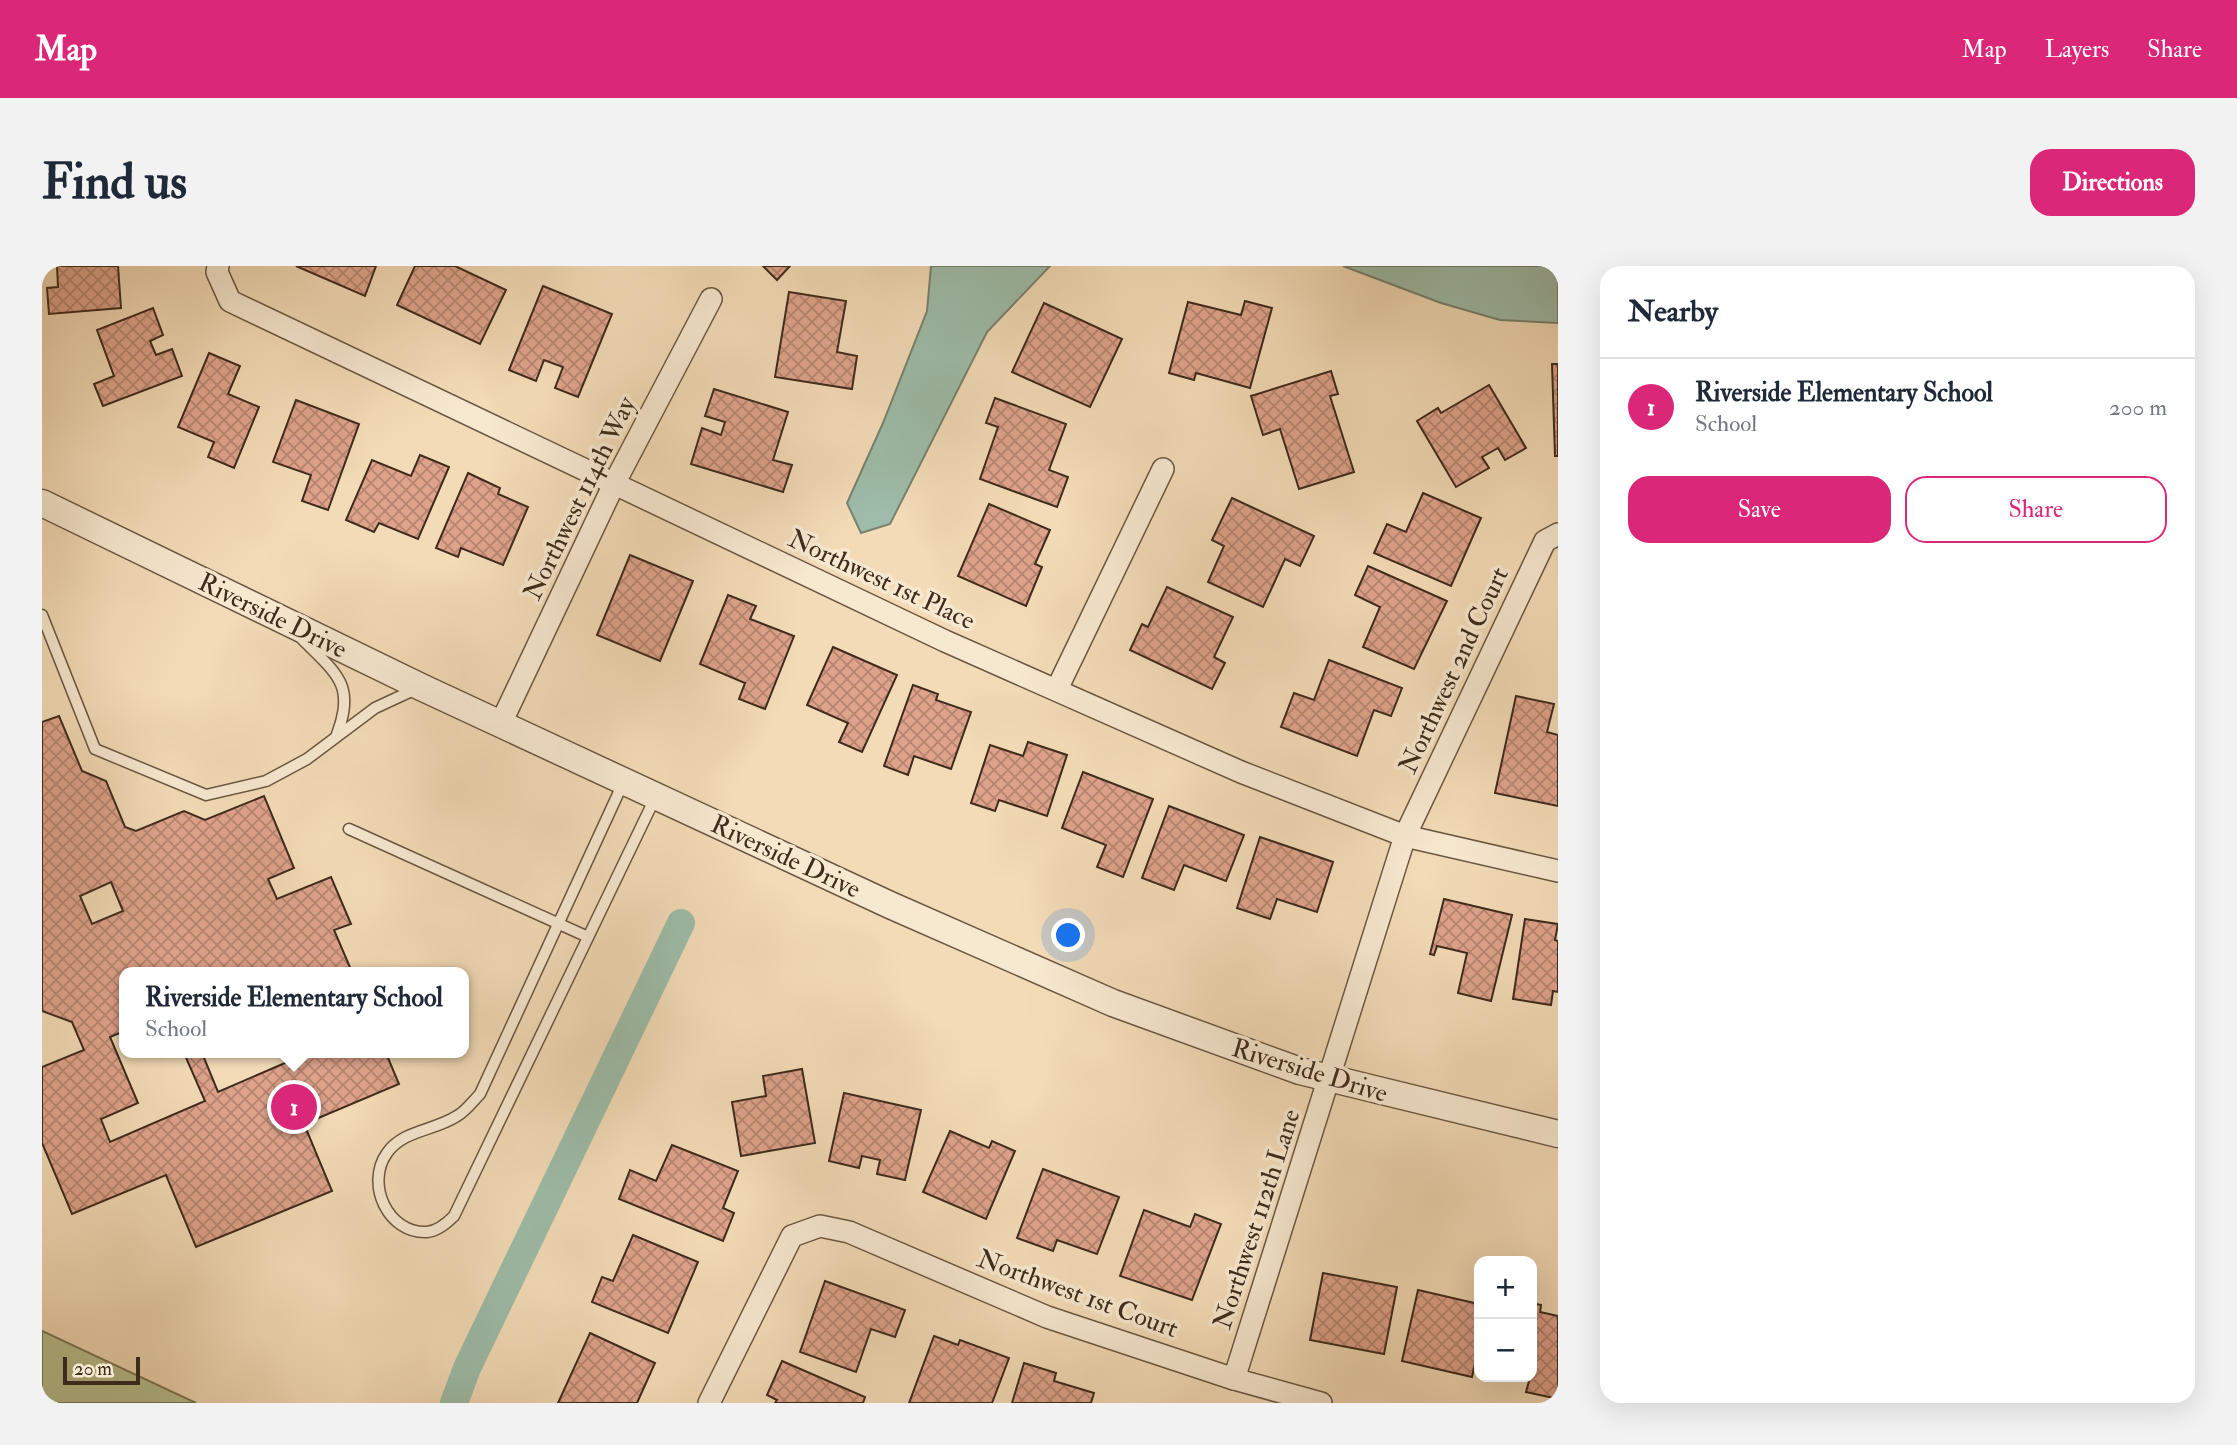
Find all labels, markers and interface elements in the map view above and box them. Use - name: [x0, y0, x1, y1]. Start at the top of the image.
- text: Map: [35, 29, 97, 70]
- text: Map: [1962, 34, 2007, 65]
- text: Layers: [2045, 34, 2109, 65]
- text: Share: [2147, 34, 2202, 65]
- button: Directions: [2030, 149, 2195, 216]
- text: Find us: [42, 152, 187, 213]
- text: Nearby: [1628, 293, 1718, 330]
- text: Riverside Elementary School: [1695, 377, 1993, 409]
- street label: Northwest 114th Way: [517, 391, 643, 605]
- text: 1: [1647, 393, 1655, 422]
- text: 200 m: [2109, 393, 2167, 422]
- text: School: [1695, 409, 1757, 438]
- button: Save: [1628, 476, 1891, 543]
- button: Share: [1905, 476, 2167, 543]
- street label: Northwest 1st Place: [783, 523, 980, 637]
- street label: Northwest 2nd Court: [1392, 562, 1516, 779]
- street label: Riverside Drive: [193, 566, 352, 666]
- street label: Riverside Drive: [706, 808, 866, 906]
- your location: [1051, 918, 1085, 952]
- popup: [119, 967, 469, 1058]
- text: Riverside Elementary School: [145, 982, 443, 1014]
- text: School: [145, 1014, 207, 1043]
- street label: Riverside Drive: [1228, 1032, 1392, 1110]
- pin: 1: [271, 1081, 317, 1133]
- street label: Northwest 112th Lane: [1206, 1105, 1308, 1333]
- street label: Northwest 1st Court: [973, 1243, 1182, 1345]
- map controls: [1474, 1256, 1537, 1382]
- button: +: [1474, 1256, 1537, 1319]
- button: −: [1474, 1319, 1537, 1382]
- scale bar: [63, 1354, 140, 1386]
- text: 20 m: [74, 1357, 112, 1381]

